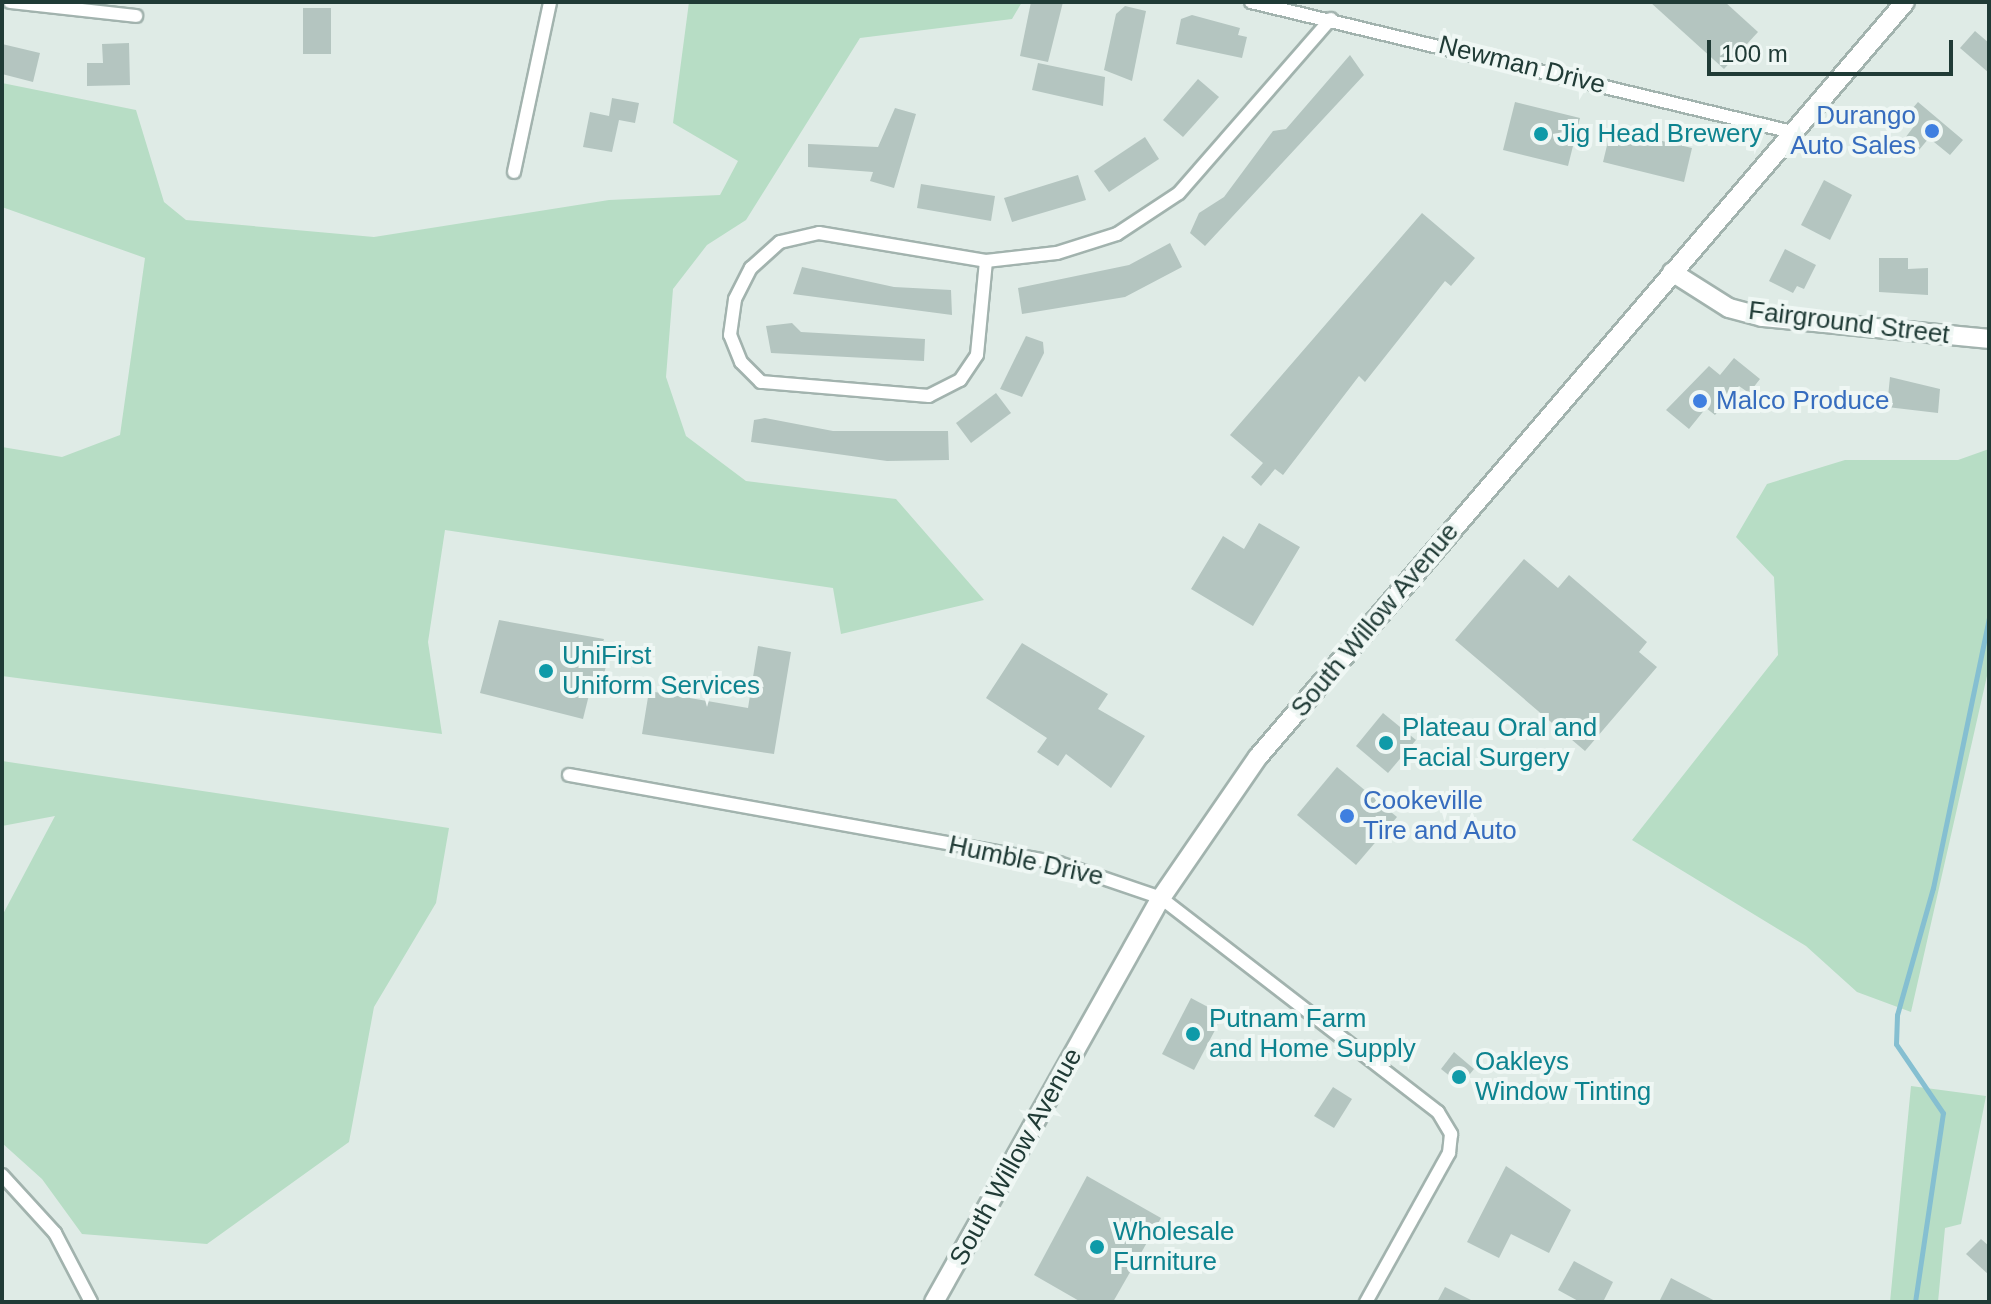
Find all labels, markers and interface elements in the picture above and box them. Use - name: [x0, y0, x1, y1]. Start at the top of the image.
- scale bar: [1711, 24, 1957, 74]
- street label: Newman Drive: [1436, 29, 1608, 101]
- text: 100 m: [1721, 40, 1788, 67]
- place label: Durango Auto Sales: [1790, 100, 1916, 162]
- place label: Jig Head Brewery: [1557, 118, 1762, 150]
- marker: Durango Auto Sales: [1923, 122, 1941, 140]
- marker: Jig Head Brewery: [1532, 125, 1550, 143]
- street label: Fairground Street: [1747, 295, 1951, 351]
- place label: Malco Produce: [1716, 385, 1889, 417]
- marker: Malco Produce: [1691, 392, 1709, 410]
- street label: South Willow Avenue: [1284, 516, 1466, 724]
- place label: UniFirst Uniform Services: [562, 640, 760, 702]
- marker: UniFirst Uniform Services: [537, 662, 555, 680]
- place label: Plateau Oral and Facial Surgery: [1402, 712, 1597, 774]
- marker: Plateau Oral and Facial Surgery: [1377, 734, 1395, 752]
- place label: Cookeville Tire and Auto: [1363, 785, 1518, 846]
- marker: Cookeville Tire and Auto: [1338, 807, 1356, 825]
- street label: Humble Drive: [946, 829, 1106, 893]
- place label: Putnam Farm and Home Supply: [1209, 1003, 1416, 1064]
- marker: Putnam Farm and Home Supply: [1184, 1025, 1202, 1043]
- street label: South Willow Avenue: [943, 1042, 1089, 1272]
- place label: Oakleys Window Tinting: [1475, 1046, 1652, 1108]
- marker: Oakleys Window Tinting: [1450, 1068, 1468, 1086]
- place label: Wholesale Furniture: [1113, 1216, 1234, 1278]
- marker: Wholesale Furniture: [1088, 1238, 1106, 1256]

